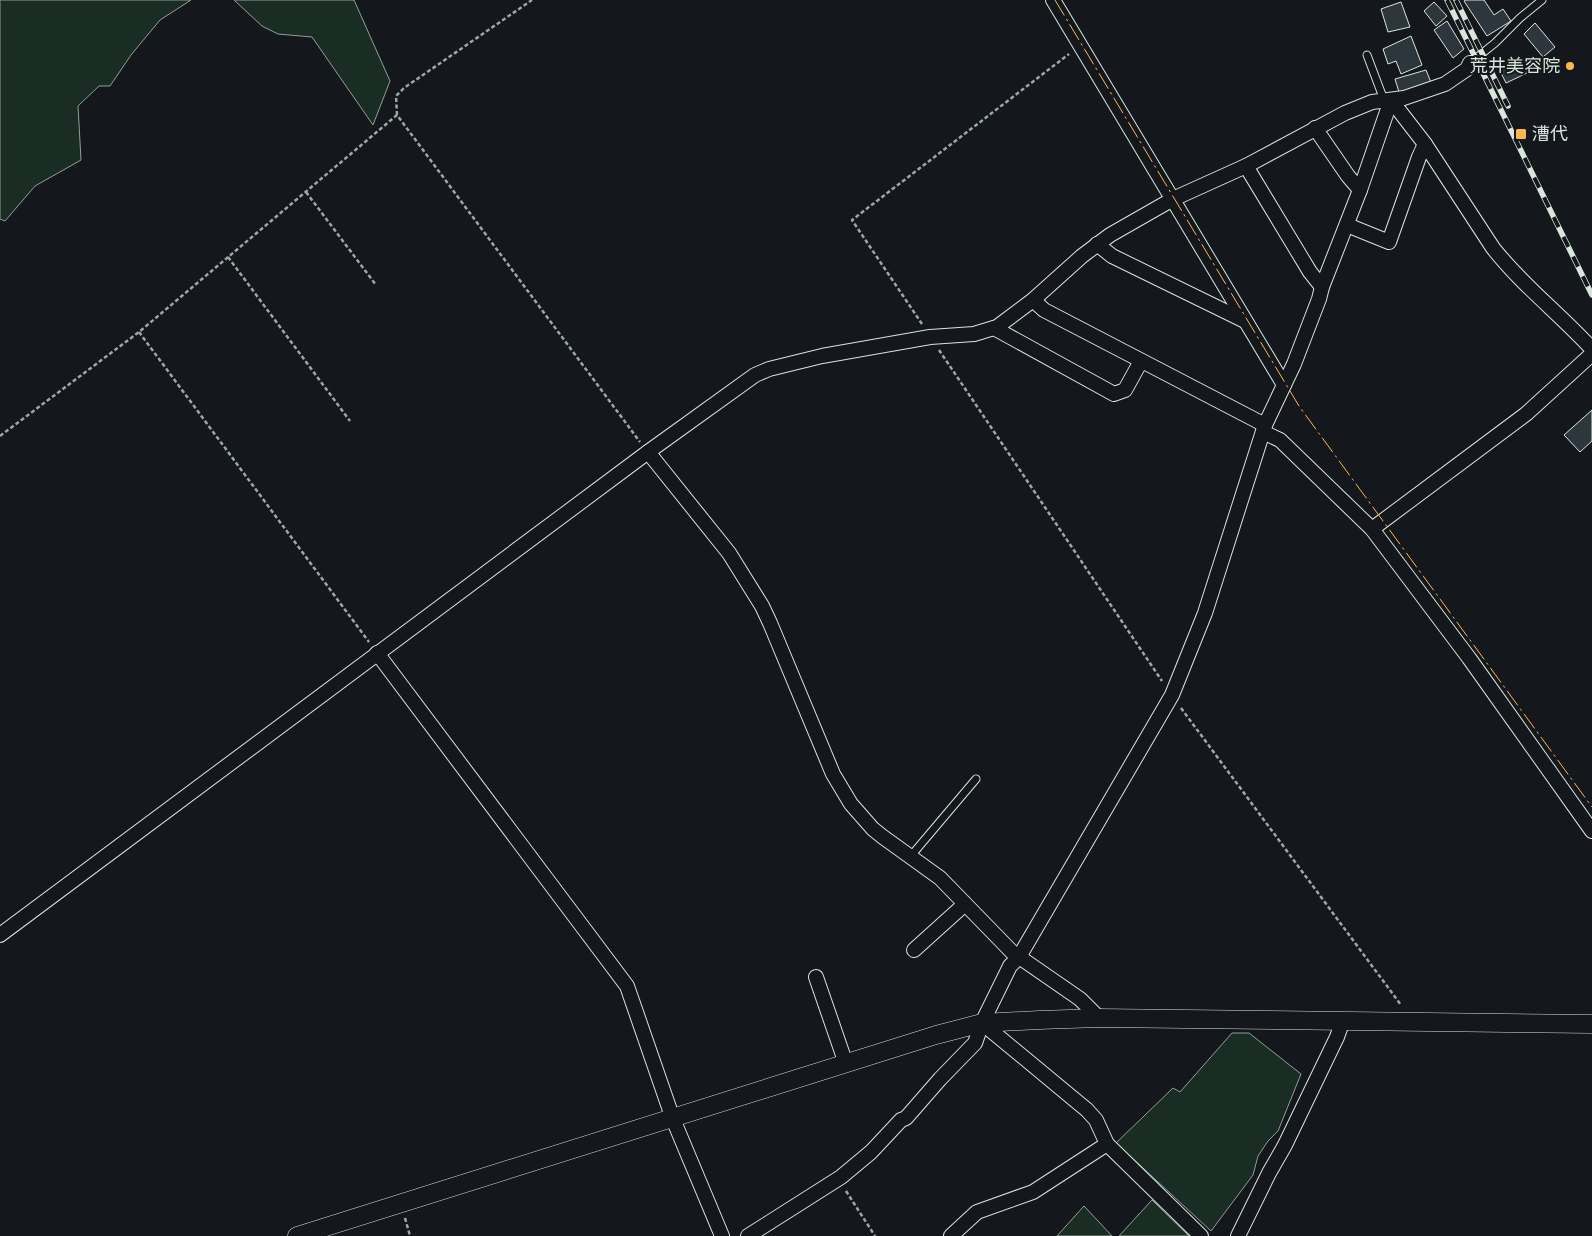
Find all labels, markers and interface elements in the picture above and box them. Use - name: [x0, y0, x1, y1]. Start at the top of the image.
- place label: 荒井美容院: [1470, 53, 1560, 77]
- marker: 荒井美容院: [1564, 60, 1576, 72]
- place label: 漕代: [1532, 121, 1568, 145]
- marker: 漕代: [1514, 127, 1528, 141]

